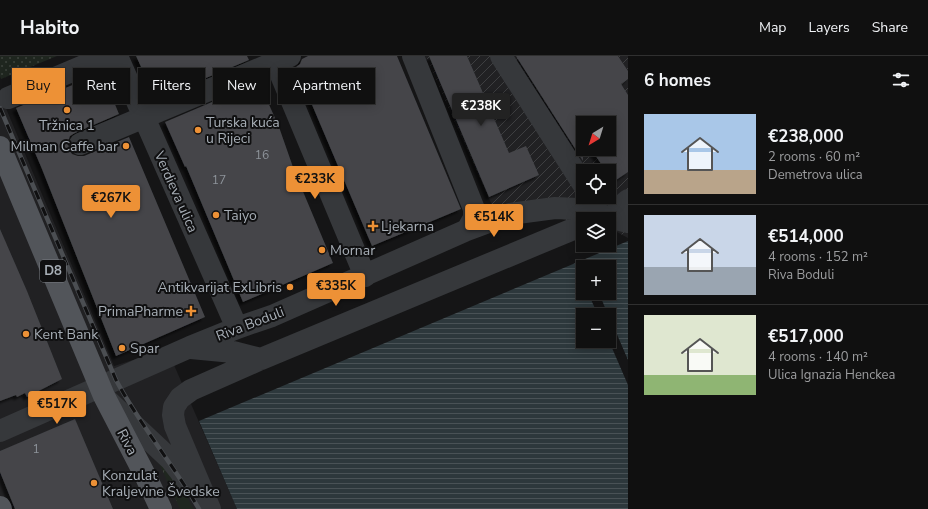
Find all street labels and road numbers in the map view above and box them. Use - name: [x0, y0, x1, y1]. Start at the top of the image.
- street label: Verdieva ulica: [149, 147, 202, 236]
- road number: D8: [40, 260, 66, 282]
- street label: Riva Boduli: [213, 302, 287, 346]
- street label: Riva: [112, 426, 142, 458]

